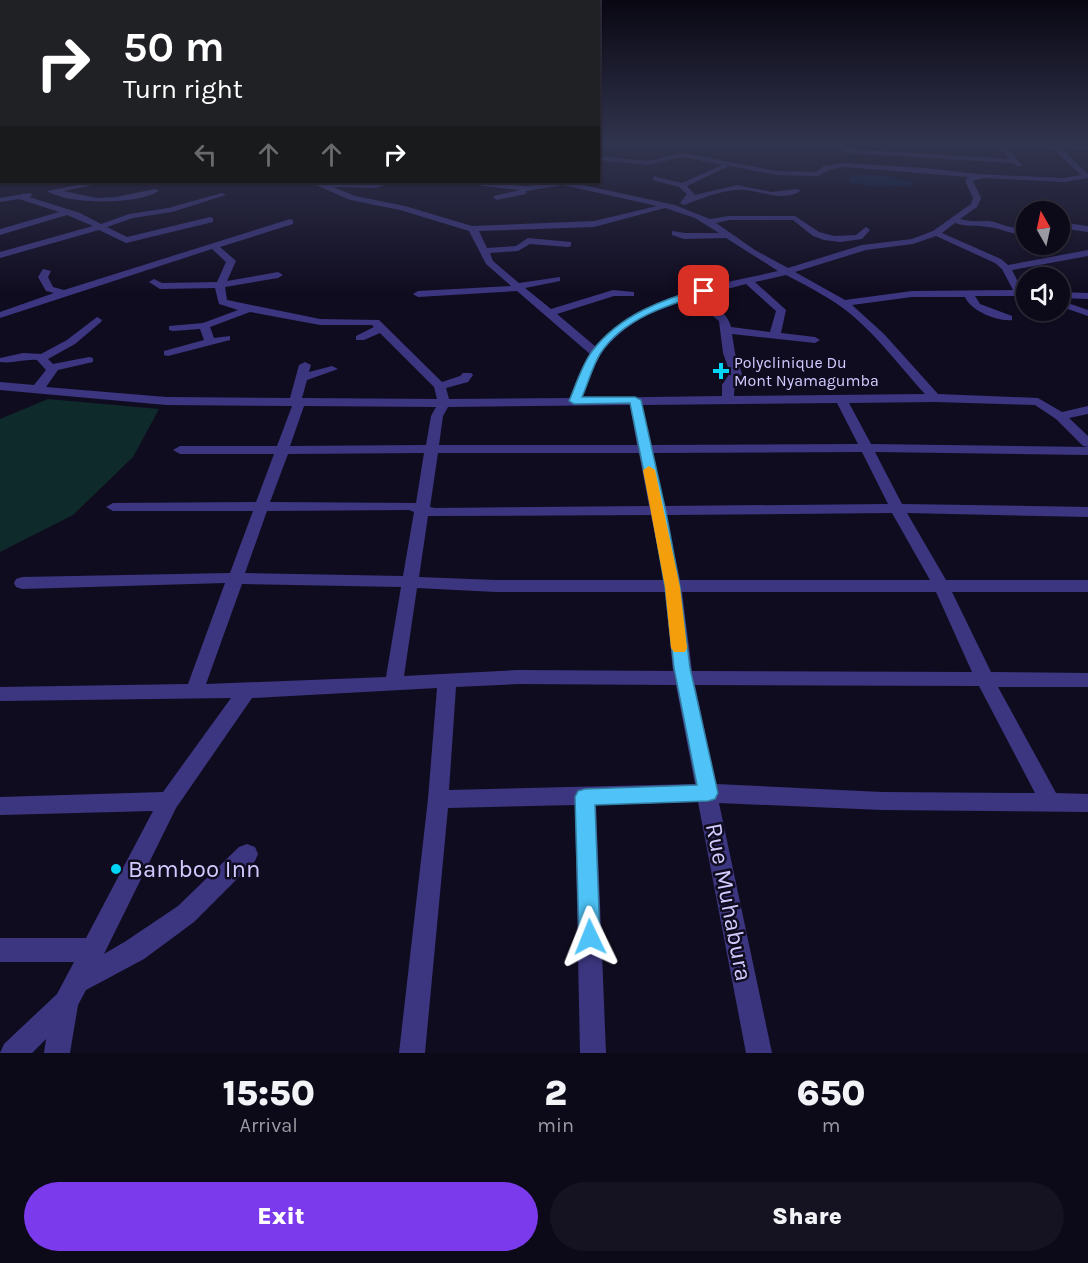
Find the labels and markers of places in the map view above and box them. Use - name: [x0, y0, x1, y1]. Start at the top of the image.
- pin: [678, 265, 729, 316]
- place label: Polyclinique Du Mont Nyamagumba: [734, 353, 879, 390]
- marker: Polyclinique Du Mont Nyamagumba: [712, 362, 730, 380]
- place label: Bamboo Inn: [128, 855, 260, 883]
- marker: Bamboo Inn: [109, 862, 123, 876]

